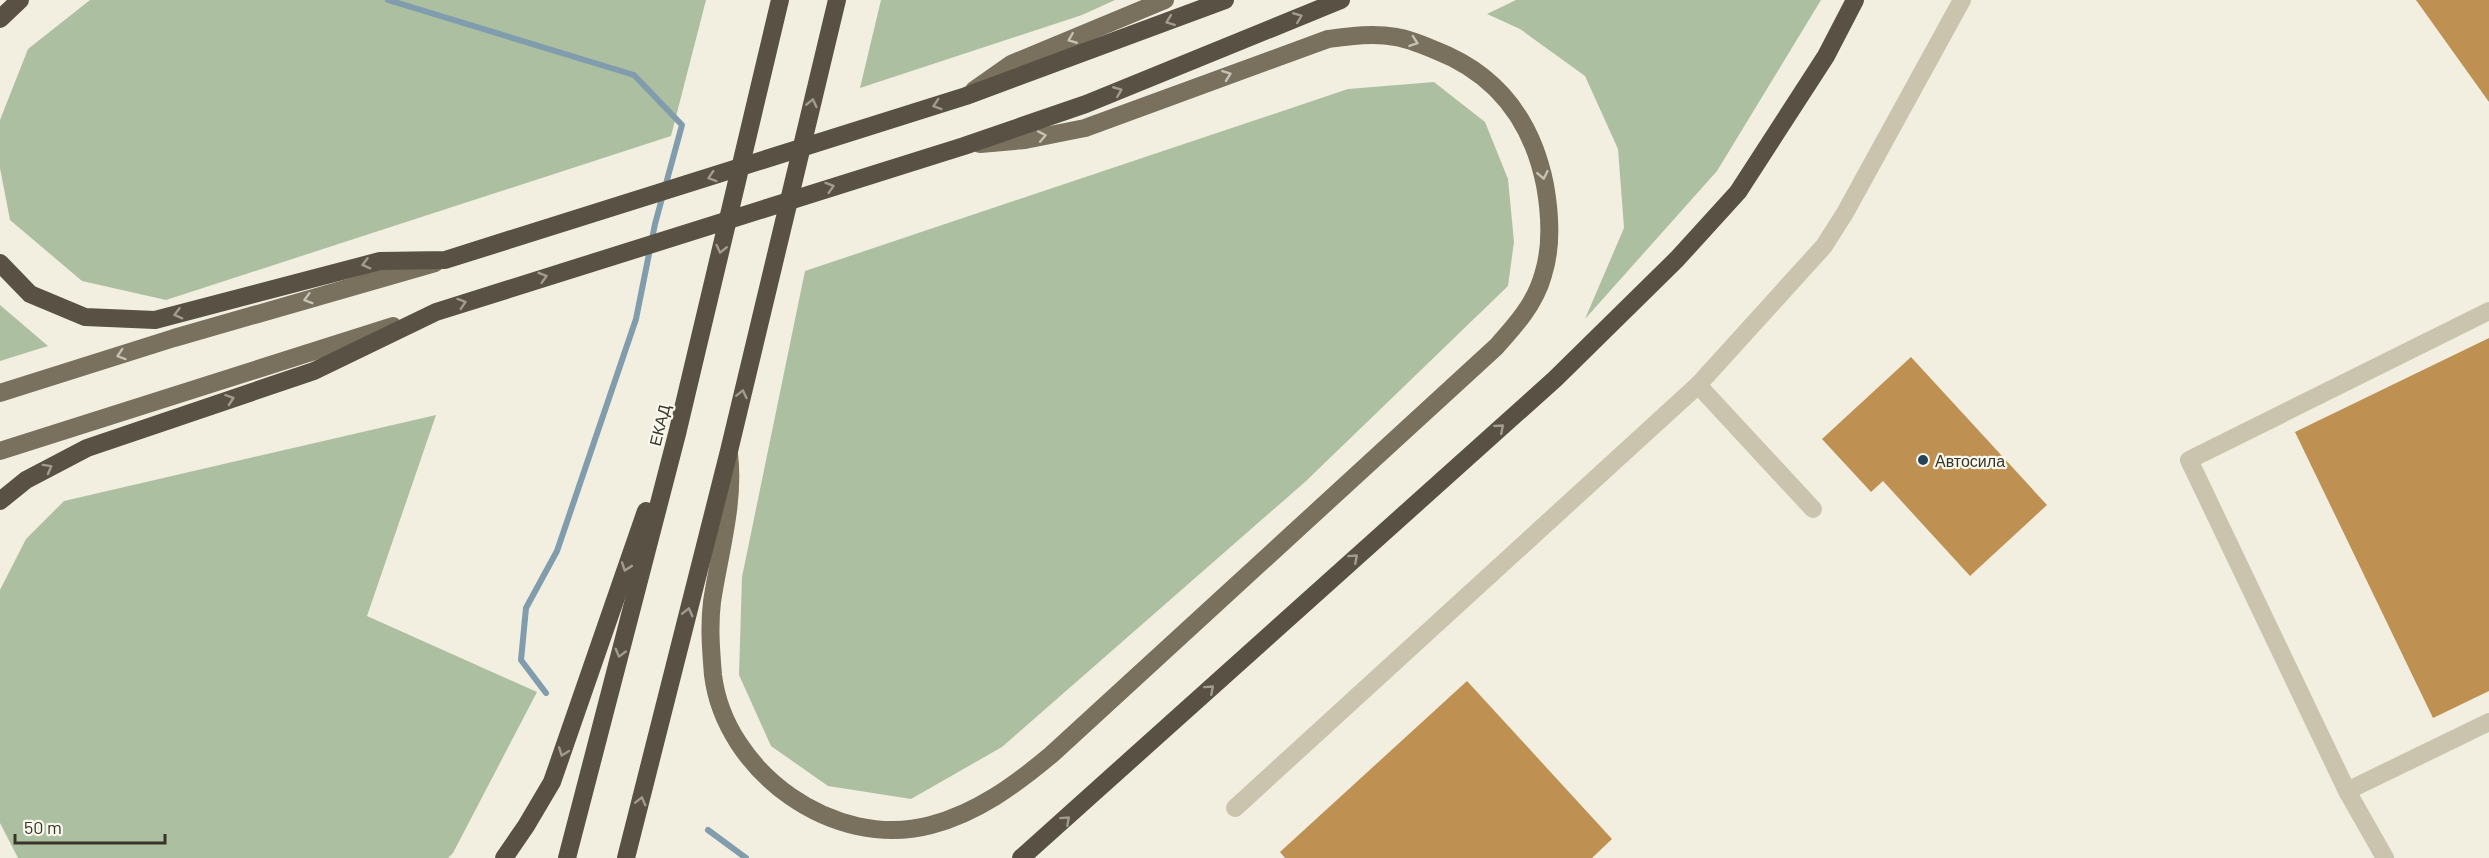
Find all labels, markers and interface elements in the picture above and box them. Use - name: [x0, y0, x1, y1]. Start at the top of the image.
- one-way arrow: [1293, 12, 1303, 25]
- one-way arrow: [1166, 13, 1176, 26]
- one-way arrow: [1067, 32, 1078, 44]
- one-way arrow: [1408, 35, 1419, 48]
- one-way arrow: [1221, 70, 1232, 83]
- one-way arrow: [1111, 86, 1122, 98]
- one-way arrow: [805, 98, 818, 108]
- one-way arrow: [932, 98, 943, 111]
- one-way arrow: [1037, 130, 1047, 143]
- one-way arrow: [707, 169, 718, 182]
- one-way arrow: [1536, 170, 1549, 180]
- one-way arrow: [824, 182, 835, 194]
- one-way arrow: [715, 243, 728, 253]
- one-way arrow: [361, 257, 371, 270]
- one-way arrow: [537, 272, 548, 284]
- one-way arrow: [304, 292, 314, 304]
- one-way arrow: [456, 298, 467, 311]
- one-way arrow: [173, 306, 183, 319]
- one-way arrow: [117, 348, 127, 360]
- one-way arrow: [735, 390, 748, 400]
- one-way arrow: [224, 394, 235, 407]
- street label: ЕКАД: [645, 402, 673, 448]
- one-way arrow: [1493, 424, 1504, 435]
- place label: Автосила: [1935, 451, 2005, 470]
- marker: Автосила: [1916, 453, 1930, 467]
- one-way arrow: [42, 464, 52, 475]
- one-way arrow: [1348, 554, 1358, 565]
- one-way arrow: [621, 562, 634, 572]
- one-way arrow: [681, 607, 694, 617]
- one-way arrow: [614, 648, 627, 658]
- one-way arrow: [1203, 685, 1214, 696]
- one-way arrow: [558, 746, 570, 757]
- one-way arrow: [633, 796, 646, 806]
- scale bar: [15, 807, 165, 845]
- text: 50 m: [24, 816, 62, 838]
- one-way arrow: [1059, 816, 1069, 827]

